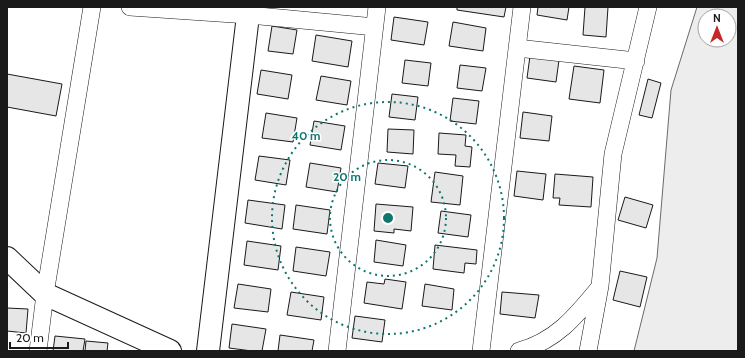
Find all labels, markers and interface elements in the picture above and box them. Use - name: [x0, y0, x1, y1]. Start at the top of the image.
- north arrow: [697, 8, 737, 48]
- text: N: [713, 11, 721, 25]
- text: 40 m: [291, 128, 321, 143]
- text: 20 m: [333, 169, 361, 184]
- centre of rings: [381, 211, 395, 225]
- scale bar: [10, 324, 68, 350]
- text: 20 m: [16, 330, 44, 345]

